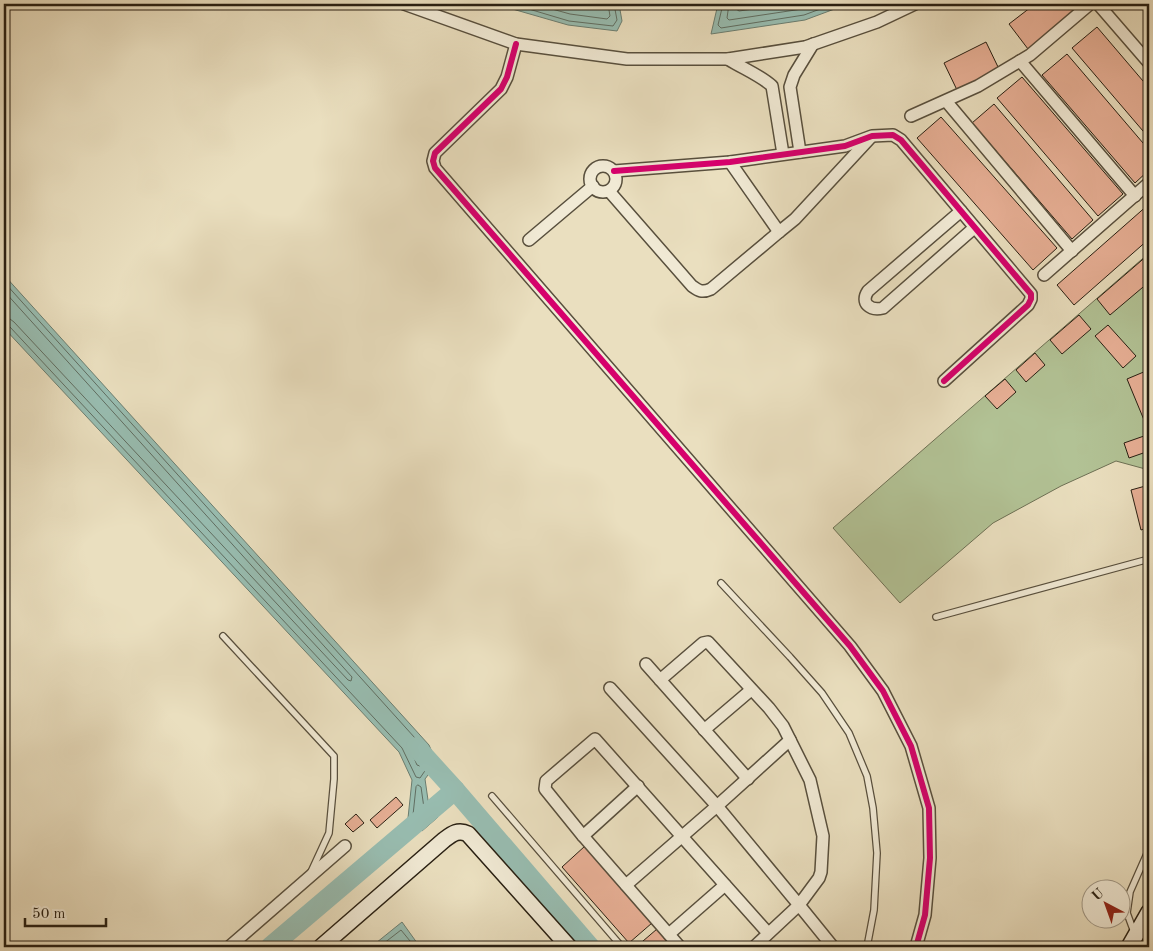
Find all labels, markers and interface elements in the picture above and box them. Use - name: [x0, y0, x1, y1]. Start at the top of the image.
- north arrow: [1080, 878, 1130, 928]
- text: U: [1089, 886, 1107, 904]
- scale bar: [25, 896, 106, 928]
- text: 50 m: [32, 907, 66, 922]

